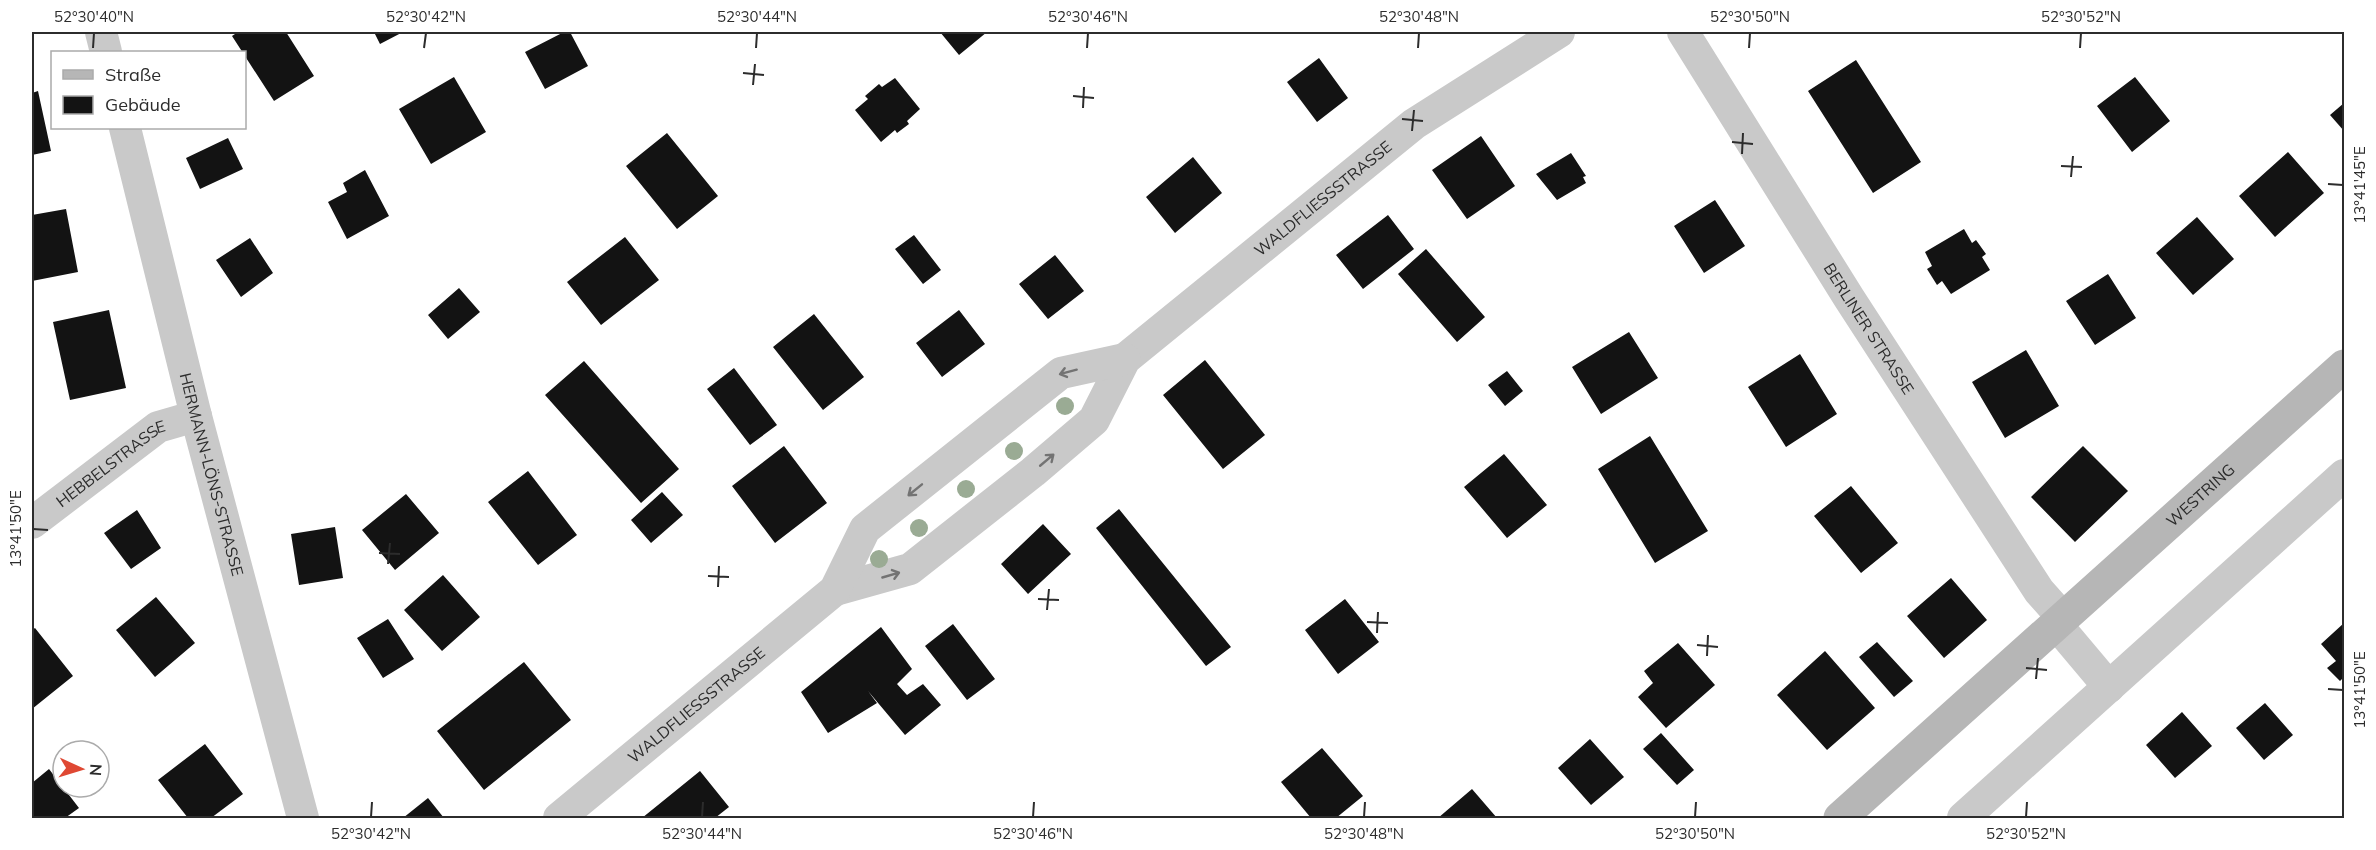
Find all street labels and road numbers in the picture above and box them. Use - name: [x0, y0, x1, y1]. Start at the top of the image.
- street label: WALDFLIESSSTRASSE: [1250, 136, 1396, 260]
- street label: BERLINER STRASSE: [1820, 259, 1919, 398]
- street label: HERMANN-LÖNS-STRASSE: [176, 371, 248, 578]
- street label: HEBBELSTRASSE: [52, 415, 167, 511]
- street label: WESTRING: [2162, 459, 2239, 531]
- street label: WALDFLIESSSTRASSE: [624, 642, 769, 767]

